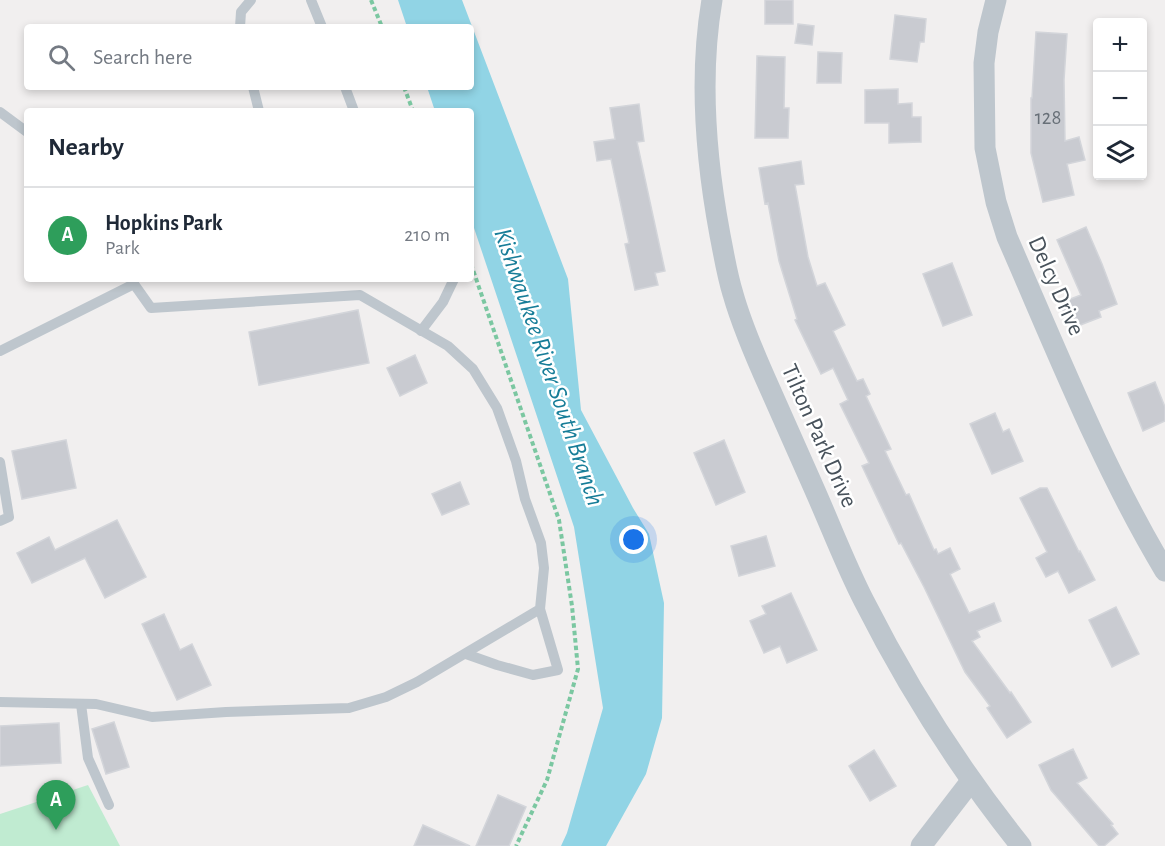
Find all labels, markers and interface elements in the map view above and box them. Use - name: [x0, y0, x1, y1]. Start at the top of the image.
- map controls: [1093, 18, 1147, 180]
- button: +: [1093, 18, 1147, 72]
- search box: [24, 24, 474, 90]
- icon: search: [45, 41, 78, 74]
- text: Search here: [93, 46, 192, 68]
- button: −: [1093, 72, 1147, 126]
- house number: 128: [1035, 107, 1061, 128]
- button: layers: [1093, 126, 1147, 180]
- text: Nearby: [48, 134, 124, 160]
- text: Hopkins Park: [105, 212, 223, 234]
- text: A: [62, 225, 74, 245]
- text: 210 m: [404, 225, 450, 245]
- water label: Kishwaukee River South Branch: [489, 225, 609, 509]
- street label: Delcy Drive: [1024, 233, 1088, 339]
- text: Park: [105, 238, 140, 258]
- street label: Tilton Park Drive: [777, 361, 861, 511]
- your location: [619, 525, 648, 554]
- pin: A: [36, 780, 76, 830]

